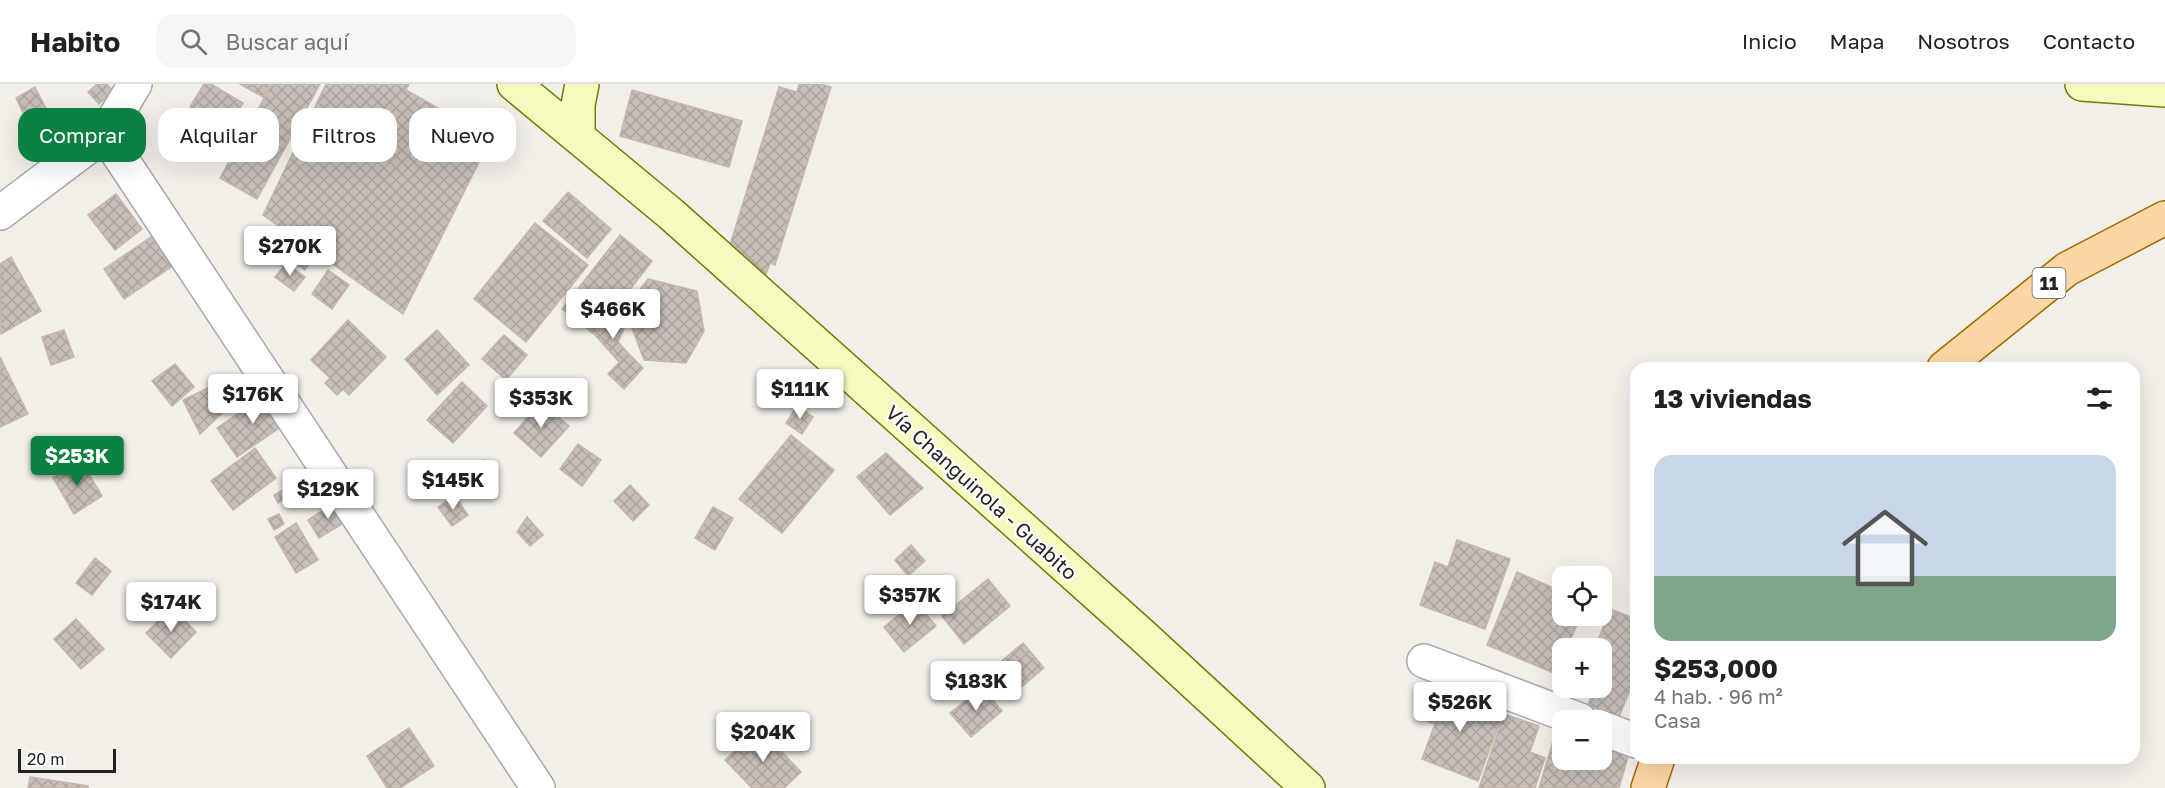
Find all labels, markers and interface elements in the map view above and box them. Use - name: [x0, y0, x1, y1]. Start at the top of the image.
- search box: [156, 14, 576, 68]
- text: Habito: [30, 25, 120, 58]
- icon: search: [177, 25, 210, 58]
- text: Buscar aquí: [225, 28, 349, 55]
- text: Inicio: [1742, 28, 1797, 54]
- text: Mapa: [1830, 28, 1884, 54]
- text: Nosotros: [1917, 28, 2010, 54]
- text: Contacto: [2043, 28, 2135, 54]
- chip: Comprar: [18, 108, 146, 162]
- chip: Alquilar: [158, 108, 279, 162]
- chip: Filtros: [291, 108, 397, 162]
- chip: Nuevo: [409, 108, 516, 162]
- pin: $270K: [248, 226, 332, 277]
- text: $270K: [258, 233, 322, 257]
- road number: 11: [2032, 268, 2066, 298]
- pin: $466K: [571, 289, 655, 340]
- text: $466K: [580, 296, 646, 320]
- pin: $111K: [758, 369, 842, 420]
- pin: $176K: [211, 374, 295, 425]
- text: $111K: [771, 376, 829, 400]
- pin: $353K: [499, 378, 583, 429]
- text: $176K: [222, 381, 284, 405]
- icon: filters: [2083, 382, 2116, 415]
- text: 13 viviendas: [1654, 383, 1812, 414]
- text: $353K: [509, 385, 573, 409]
- street label: Vía Changuinola - Guabito: [881, 400, 1083, 584]
- pin: $253K: [35, 436, 119, 487]
- text: $253K: [45, 443, 109, 467]
- pin: $145K: [411, 460, 495, 511]
- text: $145K: [422, 467, 484, 491]
- pin: $129K: [286, 469, 370, 520]
- text: $129K: [296, 476, 360, 500]
- icon: home: [1831, 494, 1939, 602]
- map controls: [1552, 566, 1612, 770]
- button: locate: [1552, 566, 1612, 626]
- pin: $357K: [868, 575, 952, 626]
- pin: $174K: [129, 582, 213, 633]
- text: $357K: [878, 582, 942, 606]
- text: $174K: [140, 589, 202, 613]
- button: +: [1552, 638, 1612, 698]
- text: $253,000: [1654, 653, 1778, 684]
- pin: $183K: [934, 661, 1018, 712]
- text: $183K: [944, 668, 1008, 692]
- pin: $526K: [1418, 682, 1502, 733]
- text: 4 hab. · 96 m²: [1654, 684, 1783, 708]
- text: $526K: [1428, 689, 1493, 713]
- text: Casa: [1654, 708, 1701, 732]
- button: −: [1552, 710, 1612, 770]
- pin: $204K: [721, 712, 805, 763]
- text: $204K: [730, 719, 796, 743]
- scale bar: [18, 746, 116, 774]
- text: 20 m: [27, 749, 64, 769]

